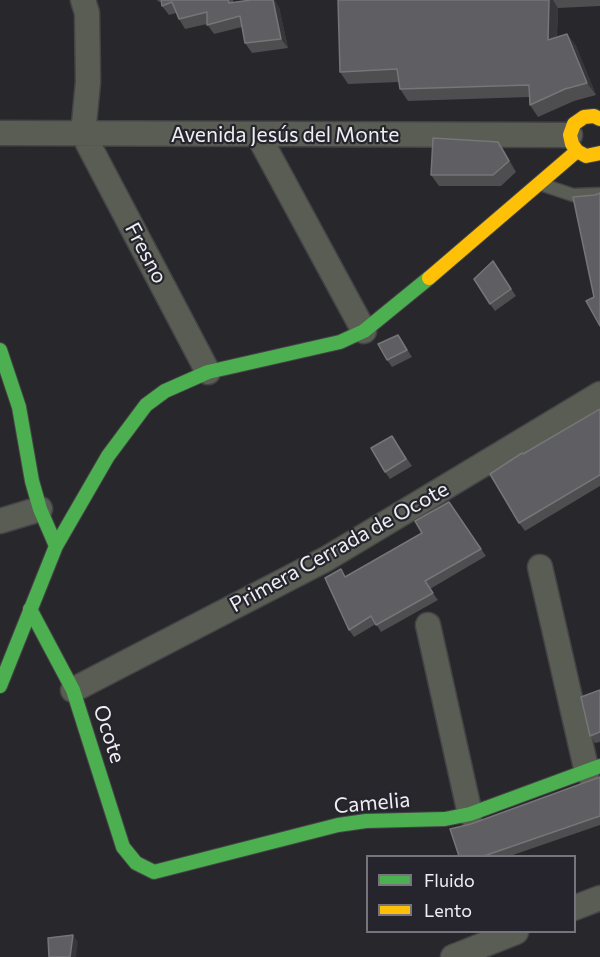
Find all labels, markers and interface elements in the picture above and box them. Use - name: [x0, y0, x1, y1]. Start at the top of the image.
- street label: Avenida Jesús del Monte: [171, 122, 399, 148]
- street label: Fresno: [120, 218, 172, 288]
- street label: Primera Cerrada de Ocote: [225, 476, 453, 618]
- street label: Ocote: [88, 702, 130, 766]
- street label: Camelia: [333, 787, 411, 819]
- legend: [366, 855, 576, 933]
- text: Fluido: [424, 869, 475, 891]
- text: Lento: [424, 899, 472, 921]

